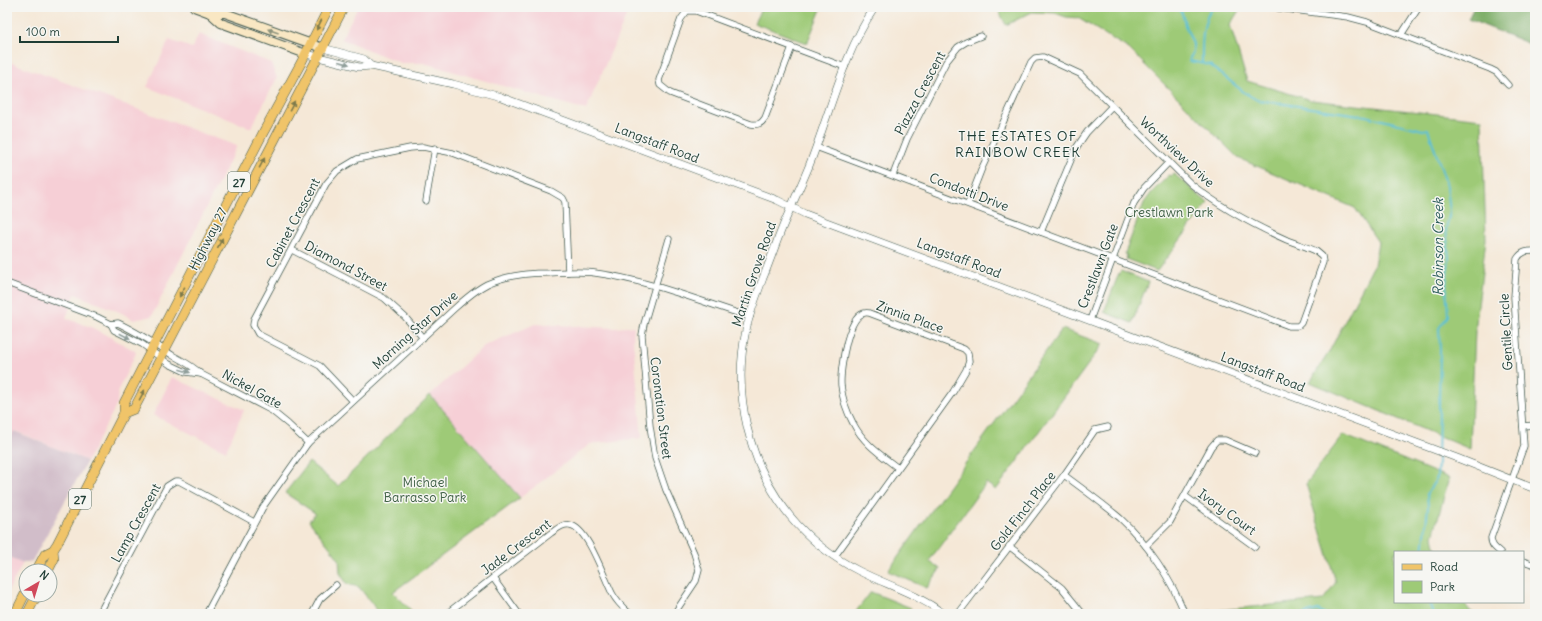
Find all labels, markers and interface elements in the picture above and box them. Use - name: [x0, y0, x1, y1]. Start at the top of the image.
- scale bar: [20, 18, 118, 44]
- one-way arrow: [316, 19, 323, 31]
- text: 100 m: [26, 24, 60, 39]
- one-way arrow: [267, 27, 279, 33]
- street label: Piazza Crescent: [891, 48, 950, 138]
- one-way arrow: [338, 61, 350, 67]
- one-way arrow: [289, 100, 296, 112]
- street label: Worthview Drive: [1136, 113, 1218, 191]
- street label: Langstaff Road: [612, 119, 702, 167]
- district label: THE ESTATES OF RAINBOW CREEK: [955, 127, 1081, 161]
- one-way arrow: [259, 157, 265, 169]
- street label: Condotti Drive: [927, 169, 1011, 215]
- road number: 27: [228, 172, 250, 192]
- street label: Cabinet Crescent: [262, 175, 324, 271]
- water label: Robinson Creek: [1429, 197, 1447, 296]
- street label: Highway 27: [185, 204, 231, 273]
- park label: Crestlawn Park: [1125, 204, 1214, 221]
- street label: Martin Grove Road: [728, 219, 780, 329]
- street label: Crestlawn Gate: [1074, 221, 1122, 311]
- street label: Langstaff Road: [914, 234, 1004, 282]
- one-way arrow: [217, 237, 224, 249]
- street label: Diamond Street: [302, 237, 391, 295]
- one-way arrow: [179, 286, 185, 297]
- street label: Morning Star Drive: [369, 287, 461, 373]
- street label: Gentile Circle: [1495, 293, 1517, 371]
- street label: Zinnia Place: [874, 297, 946, 337]
- one-way arrow: [119, 332, 131, 339]
- street label: Langstaff Road: [1218, 348, 1308, 396]
- street label: Coronation Street: [646, 356, 676, 461]
- street label: Nickel Gate: [219, 366, 285, 412]
- one-way arrow: [179, 368, 191, 374]
- one-way arrow: [138, 389, 145, 401]
- street label: Gold Finch Place: [986, 468, 1060, 554]
- park label: Michael Barrasso Park: [384, 474, 467, 506]
- street label: Lamp Crescent: [107, 480, 165, 566]
- street label: Ivory Court: [1195, 485, 1260, 539]
- road number: 27: [69, 489, 91, 509]
- street label: Jade Crescent: [478, 515, 555, 579]
- legend: [1394, 551, 1524, 603]
- text: Road: [1430, 559, 1458, 574]
- north arrow: [18, 563, 58, 603]
- text: N: [37, 567, 51, 583]
- text: Park: [1430, 579, 1455, 594]

